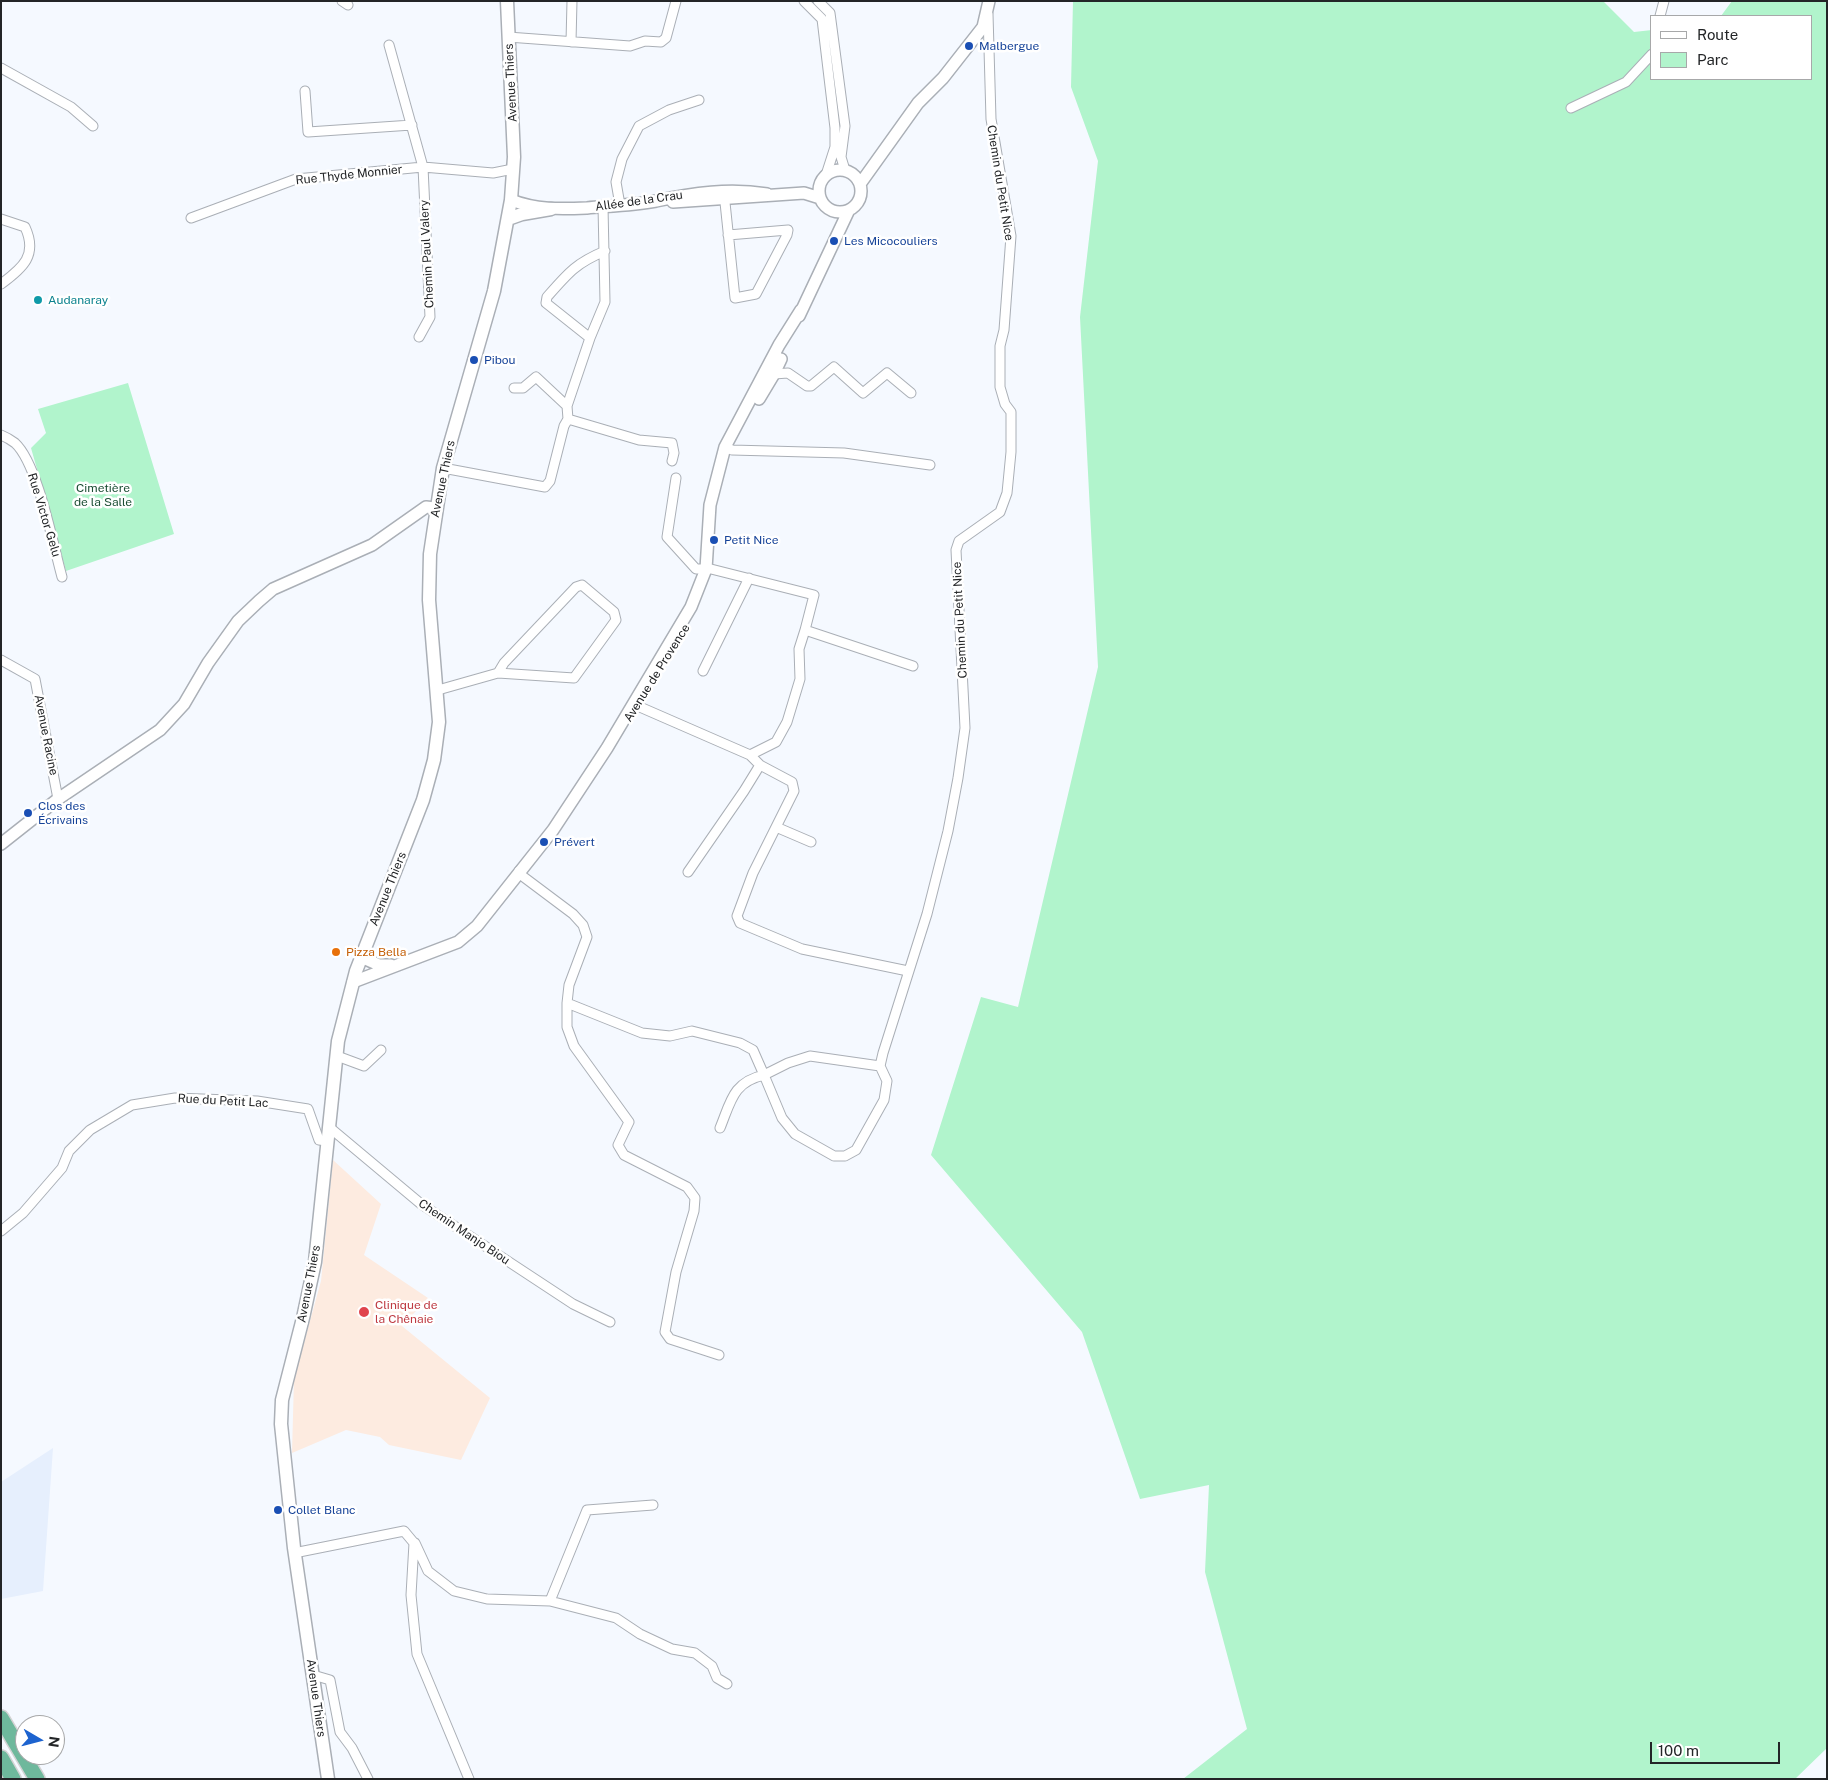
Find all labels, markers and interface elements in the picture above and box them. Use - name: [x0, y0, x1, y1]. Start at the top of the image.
- legend: [1650, 15, 1813, 80]
- text: Route: [1697, 26, 1738, 43]
- place label: Malbergue: [979, 39, 1039, 53]
- marker: Malbergue: [963, 40, 975, 52]
- street label: Avenue Thiers: [502, 43, 520, 123]
- text: Parc: [1697, 51, 1729, 68]
- street label: Chemin du Petit Nice: [984, 124, 1016, 242]
- street label: Rue Thyde Monnier: [295, 162, 403, 188]
- street label: Allée de la Crau: [594, 188, 684, 214]
- street label: Chemin Paul Valery: [417, 199, 437, 309]
- place label: Les Micocouliers: [844, 234, 938, 248]
- marker: Les Micocouliers: [828, 235, 840, 247]
- place label: Audanaray: [48, 293, 108, 307]
- marker: Audanaray: [32, 294, 44, 306]
- place label: Pibou: [484, 353, 516, 367]
- marker: Pibou: [468, 354, 480, 366]
- street label: Avenue Thiers: [428, 439, 458, 519]
- street label: Rue Victor Gelu: [24, 471, 64, 559]
- park label: Cimetière de la Salle: [74, 481, 132, 509]
- place label: Petit Nice: [724, 533, 779, 547]
- marker: Petit Nice: [708, 534, 720, 546]
- street label: Chemin du Petit Nice: [950, 561, 970, 679]
- street label: Avenue de Provence: [621, 621, 693, 725]
- street label: Avenue Racine: [31, 693, 61, 777]
- place label: Clos des Écrivains: [38, 799, 88, 827]
- marker: Clos des Écrivains: [22, 807, 34, 819]
- place label: Prévert: [554, 835, 595, 849]
- marker: Prévert: [538, 836, 550, 848]
- street label: Avenue Thiers: [367, 850, 409, 928]
- place label: Pizza Bella: [346, 945, 406, 959]
- marker: Pizza Bella: [330, 946, 342, 958]
- street label: Rue du Petit Lac: [177, 1091, 269, 1111]
- street label: Chemin Manjo Biou: [416, 1196, 512, 1268]
- street label: Avenue Thiers: [294, 1244, 324, 1324]
- place label: Clinique de la Chênaie: [375, 1298, 438, 1326]
- marker: Clinique de la Chênaie: [357, 1305, 371, 1319]
- place label: Collet Blanc: [288, 1503, 356, 1517]
- marker: Collet Blanc: [272, 1504, 284, 1516]
- street label: Avenue Thiers: [303, 1658, 329, 1738]
- north arrow: [15, 1715, 65, 1765]
- scale bar: [1653, 1732, 1783, 1764]
- text: N: [45, 1735, 63, 1748]
- text: 100 m: [1658, 1742, 1699, 1759]

